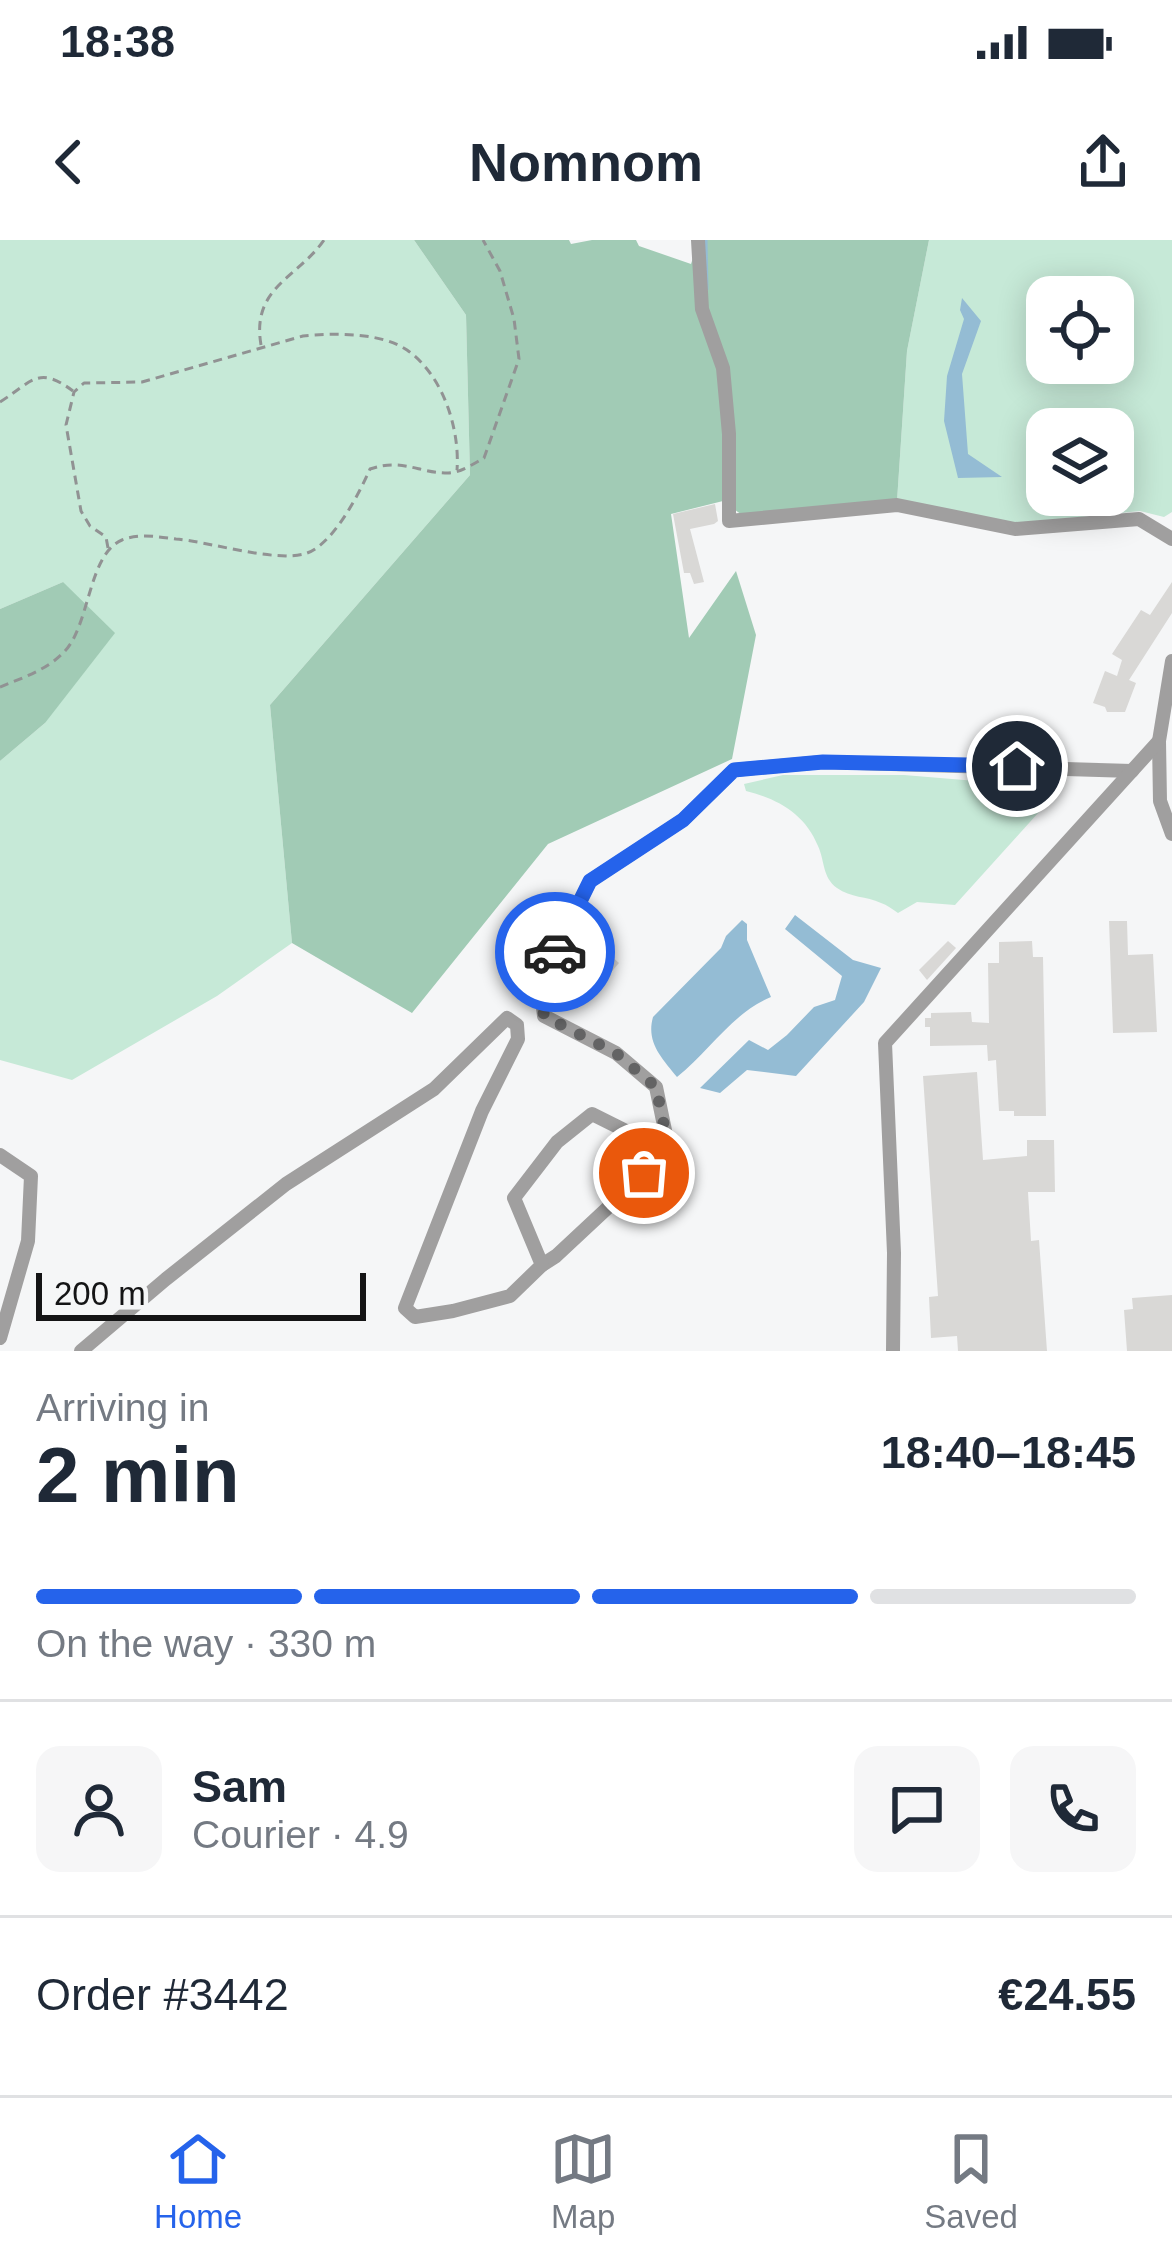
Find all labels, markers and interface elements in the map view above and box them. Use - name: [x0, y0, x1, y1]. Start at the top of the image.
- text: 18:38: [60, 16, 175, 67]
- icon: back: [36, 129, 102, 195]
- icon: share: [1070, 129, 1136, 195]
- text: Nomnom: [469, 132, 703, 192]
- map controls: [1026, 276, 1134, 516]
- button: locate: [1026, 276, 1134, 384]
- button: layers: [1026, 408, 1134, 516]
- pin: [966, 715, 1068, 817]
- icon: home: [984, 733, 1050, 799]
- courier: [495, 892, 615, 1012]
- icon: car: [522, 919, 588, 985]
- pin: [593, 1122, 695, 1224]
- icon: bag: [611, 1140, 677, 1206]
- scale bar: [36, 1267, 366, 1320]
- text: 200 m: [54, 1275, 146, 1312]
- text: Arriving in: [36, 1386, 209, 1429]
- text: 18:40–18:45: [881, 1427, 1136, 1478]
- text: 2 min: [36, 1431, 240, 1519]
- text: On the way · 330 m: [36, 1622, 376, 1665]
- button: person: [36, 1746, 162, 1872]
- button: chat: [854, 1746, 980, 1872]
- button: phone: [1010, 1746, 1136, 1872]
- text: Sam: [192, 1761, 287, 1812]
- text: Courier · 4.9: [192, 1813, 409, 1856]
- text: Order #3442: [36, 1969, 289, 2020]
- text: €24.55: [998, 1969, 1136, 2020]
- tab: Home: [154, 2126, 242, 2236]
- tab: Map: [550, 2126, 616, 2236]
- tab: Saved: [924, 2126, 1018, 2236]

